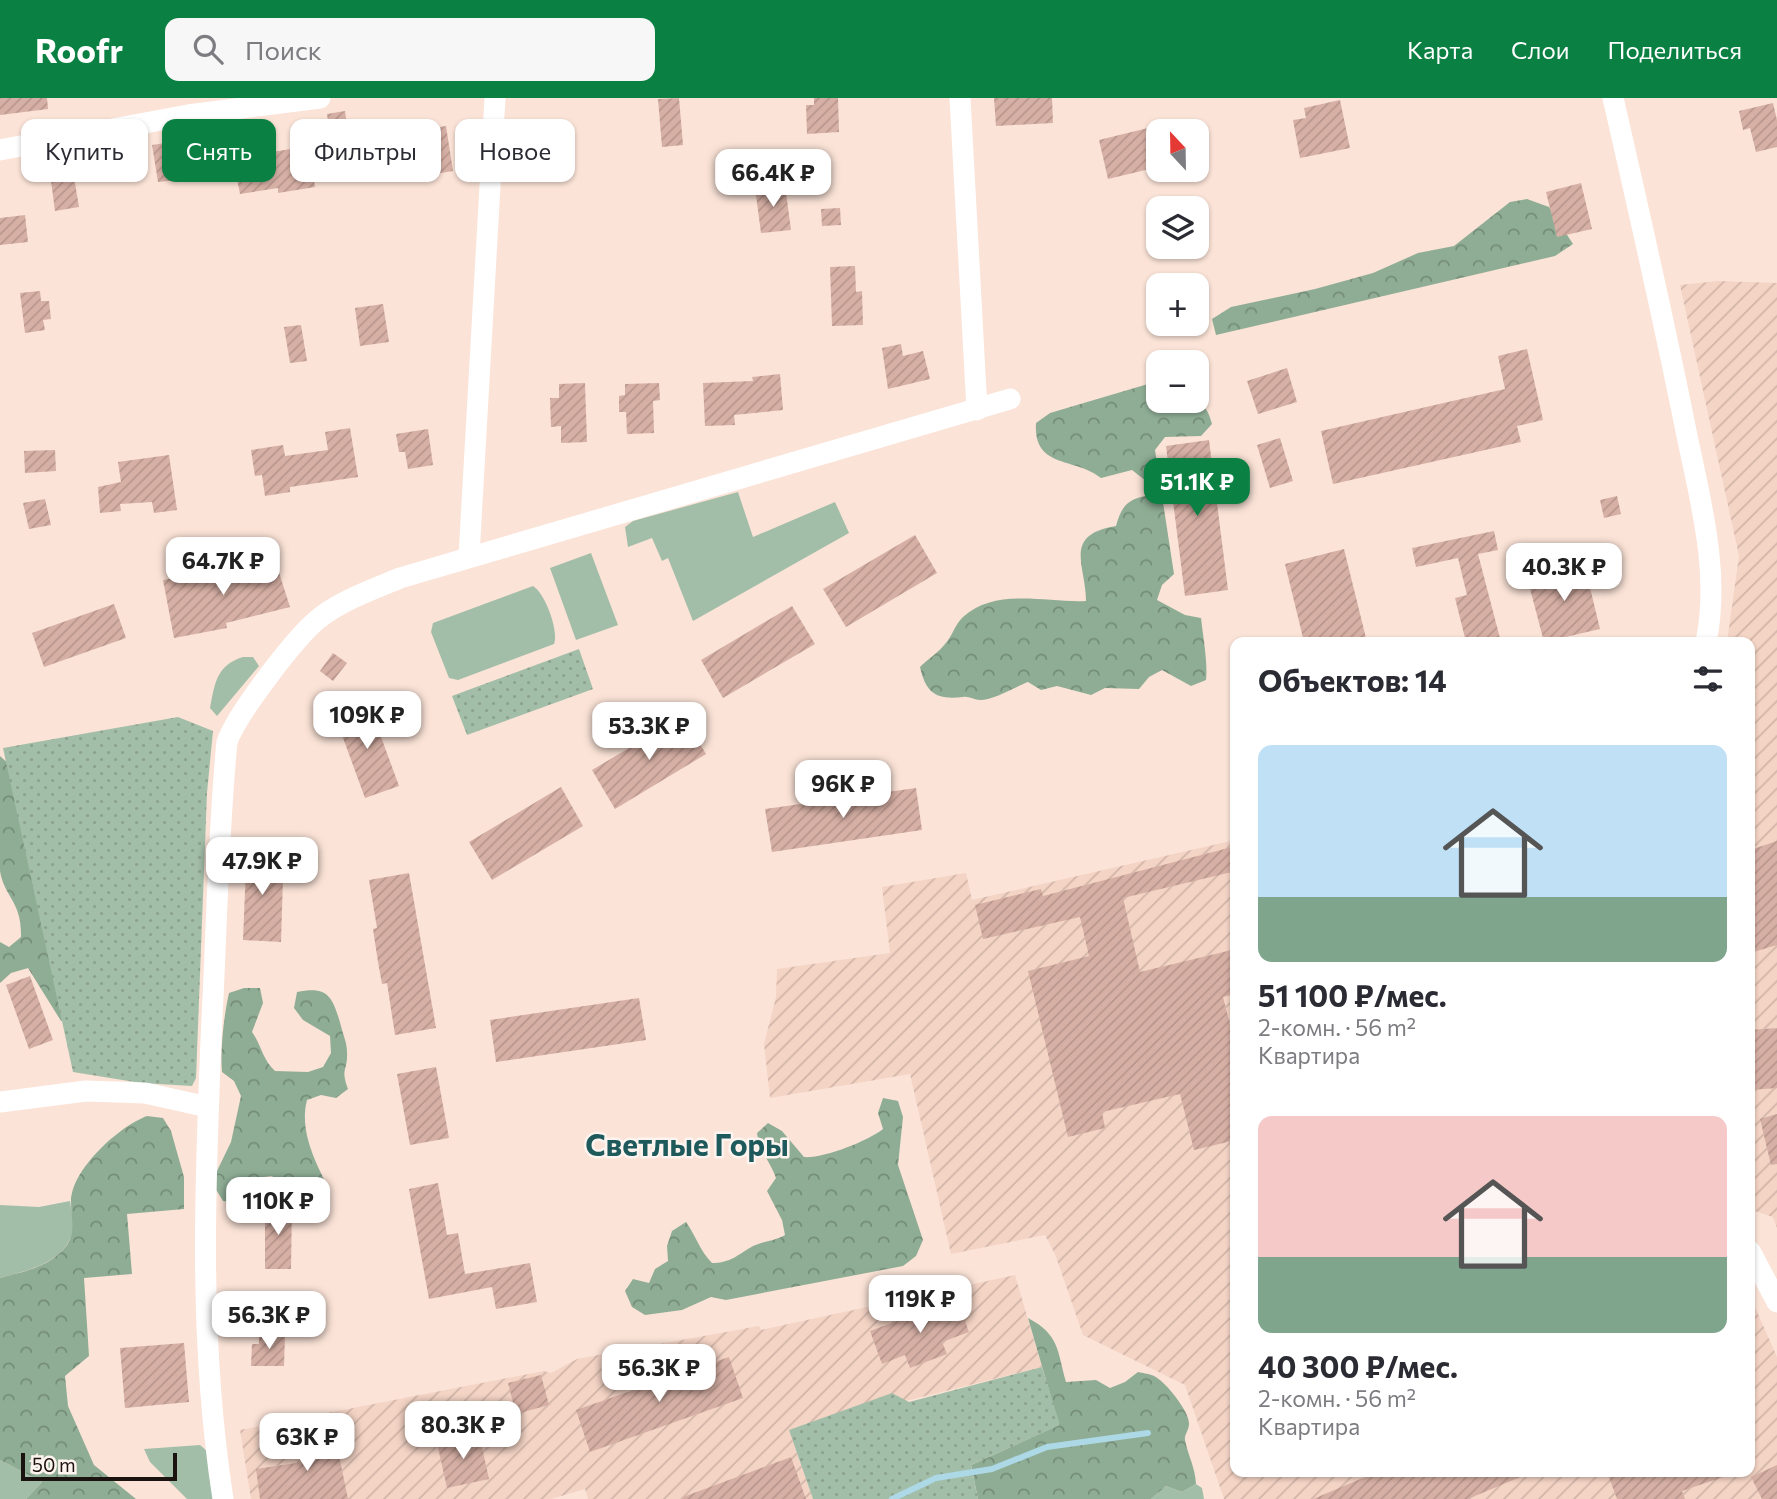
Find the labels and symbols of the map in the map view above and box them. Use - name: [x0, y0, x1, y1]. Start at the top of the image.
- north arrow: [1146, 119, 1209, 182]
- pin: 66.4K ₽: [708, 150, 838, 209]
- pin: 51.1K ₽: [1132, 458, 1262, 518]
- pin: 64.7K ₽: [158, 538, 288, 597]
- pin: 40.3K ₽: [1499, 544, 1629, 603]
- pin: 109K ₽: [310, 692, 424, 751]
- pin: 53.3K ₽: [584, 702, 714, 762]
- pin: 96K ₽: [794, 760, 892, 820]
- pin: 47.9K ₽: [197, 838, 327, 897]
- district label: Светлые Горы: [585, 1125, 789, 1162]
- pin: 110K ₽: [221, 1178, 335, 1237]
- pin: 119K ₽: [863, 1276, 977, 1335]
- pin: 56.3K ₽: [204, 1292, 334, 1351]
- pin: 56.3K ₽: [594, 1344, 724, 1404]
- pin: 80.3K ₽: [398, 1402, 528, 1461]
- pin: 63K ₽: [258, 1414, 356, 1473]
- scale bar: [21, 1450, 177, 1482]

